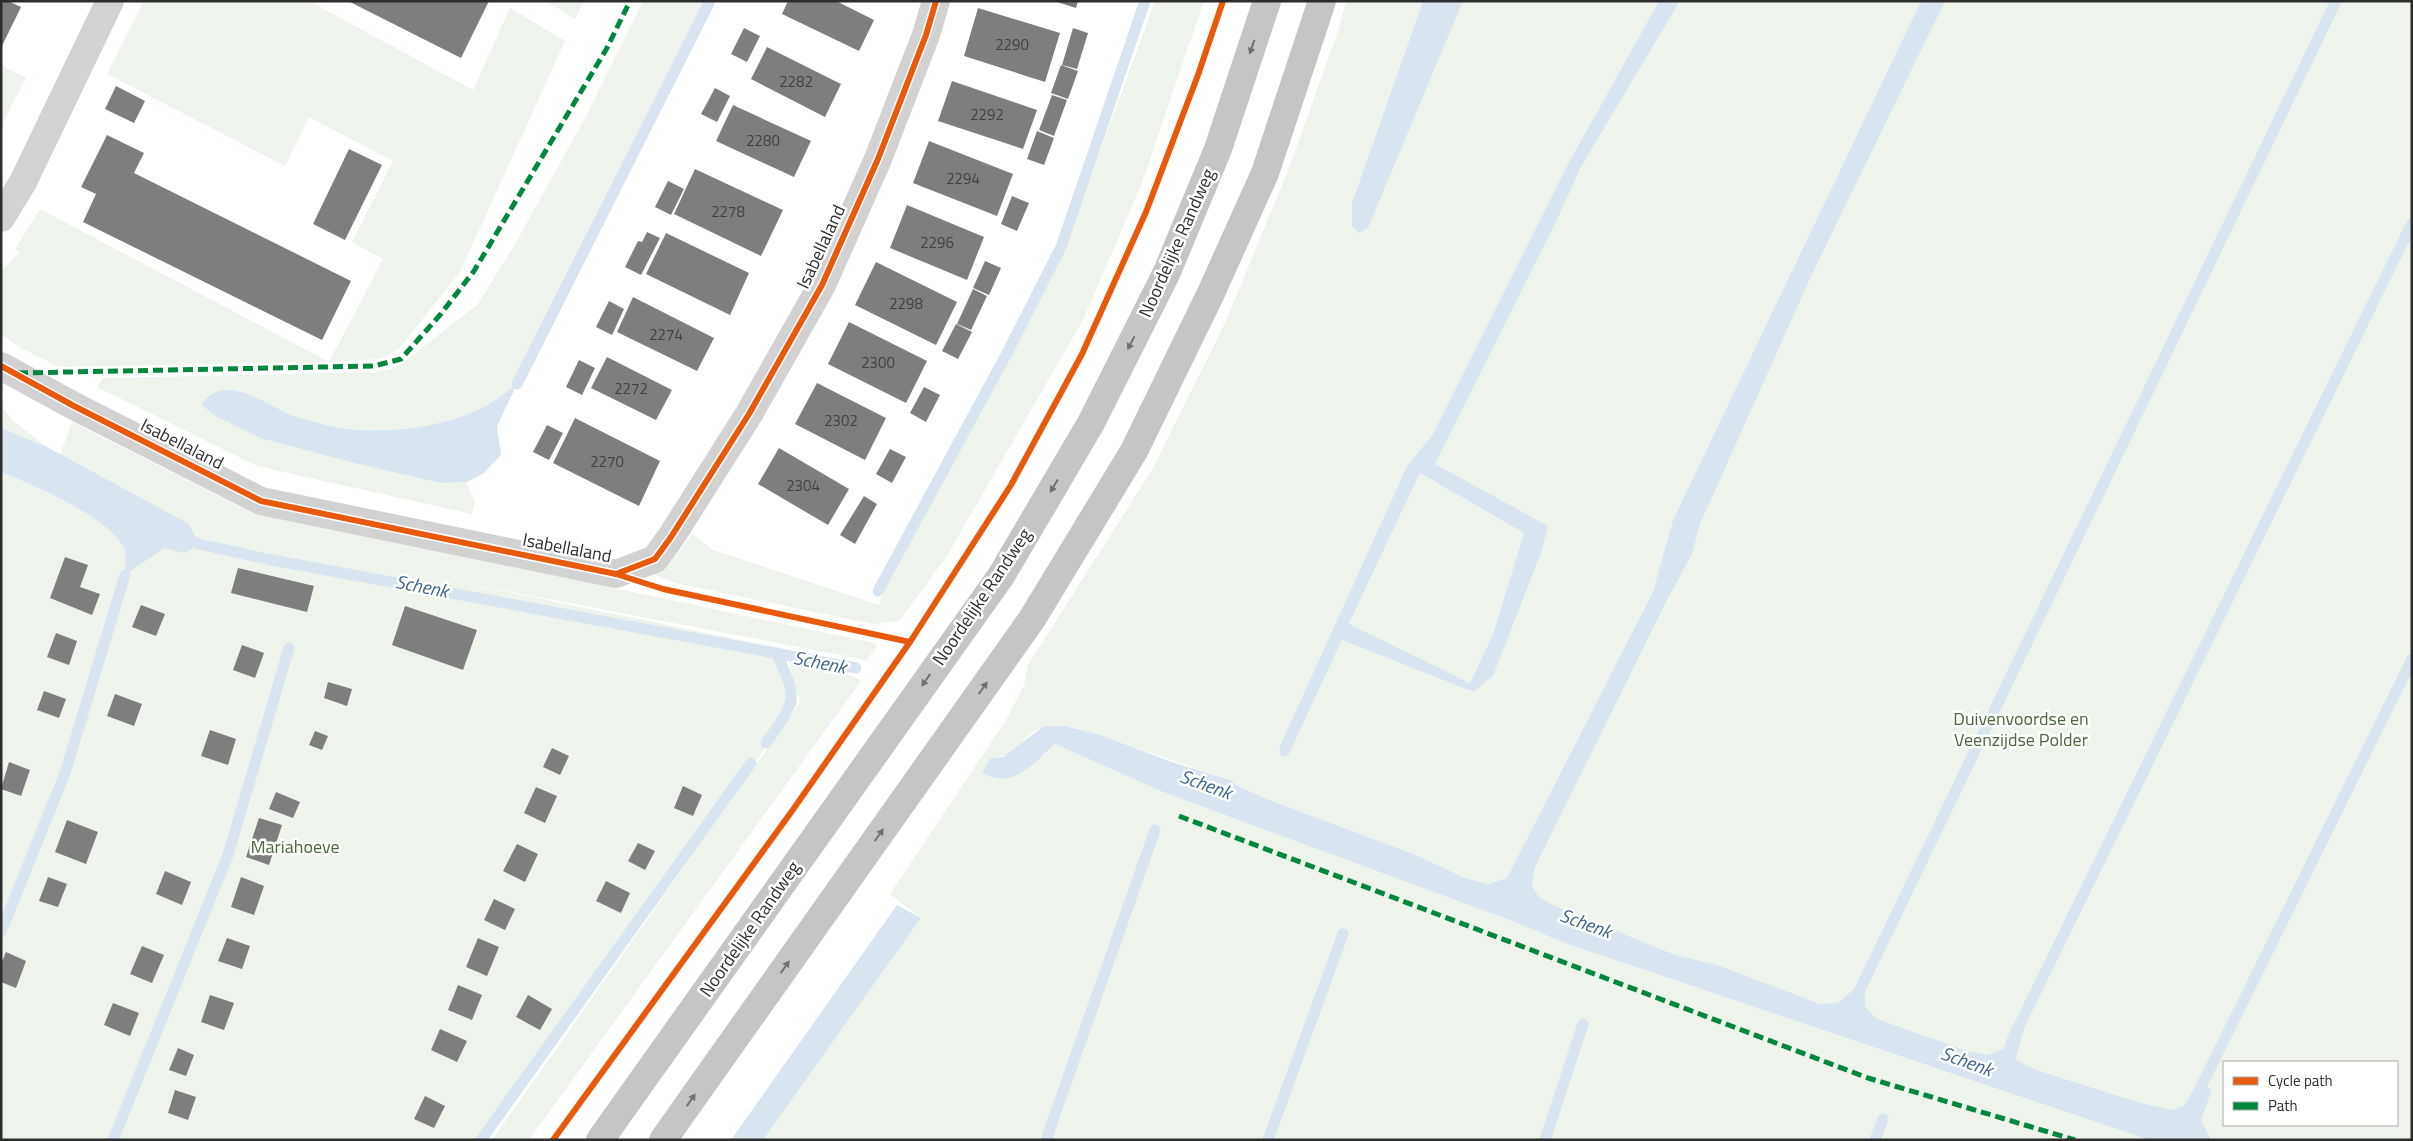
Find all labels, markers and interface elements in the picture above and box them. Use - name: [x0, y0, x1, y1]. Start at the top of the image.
- house number: 2290: [995, 33, 1029, 56]
- one-way arrow: [1248, 40, 1255, 55]
- house number: 2282: [779, 70, 813, 93]
- house number: 2292: [970, 103, 1004, 126]
- house number: 2280: [746, 129, 780, 152]
- street label: Noordelijke Randweg: [1132, 164, 1222, 322]
- house number: 2294: [946, 167, 980, 190]
- house number: 2278: [711, 200, 745, 223]
- street label: Isabellaland: [789, 200, 852, 293]
- house number: 2296: [920, 231, 954, 254]
- house number: 2298: [889, 292, 923, 315]
- house number: 2274: [649, 323, 683, 346]
- one-way arrow: [1127, 336, 1135, 351]
- house number: 2300: [861, 351, 895, 374]
- house number: 2272: [614, 377, 648, 400]
- house number: 2302: [824, 409, 858, 432]
- street label: Isabellaland: [136, 411, 228, 476]
- house number: 2270: [590, 450, 624, 473]
- house number: 2304: [786, 474, 820, 497]
- one-way arrow: [1049, 480, 1058, 493]
- street label: Noordelijke Randweg: [926, 523, 1038, 671]
- street label: Isabellaland: [520, 526, 614, 569]
- water label: Schenk: [393, 566, 454, 605]
- water label: Schenk: [791, 642, 852, 681]
- one-way arrow: [922, 674, 932, 687]
- one-way arrow: [978, 681, 988, 695]
- park label: Duivenvoordse en Veenzijdse Polder: [1953, 705, 2089, 753]
- water label: Schenk: [1176, 761, 1239, 807]
- one-way arrow: [874, 828, 884, 842]
- park label: Mariahoeve: [250, 833, 340, 860]
- street label: Noordelijke Randweg: [693, 855, 807, 1002]
- water label: Schenk: [1556, 900, 1619, 946]
- one-way arrow: [780, 961, 790, 974]
- water label: Schenk: [1937, 1038, 2000, 1084]
- legend: [2223, 1061, 2398, 1126]
- text: Cycle path: [2268, 1069, 2333, 1092]
- one-way arrow: [686, 1094, 697, 1107]
- text: Path: [2268, 1094, 2298, 1117]

